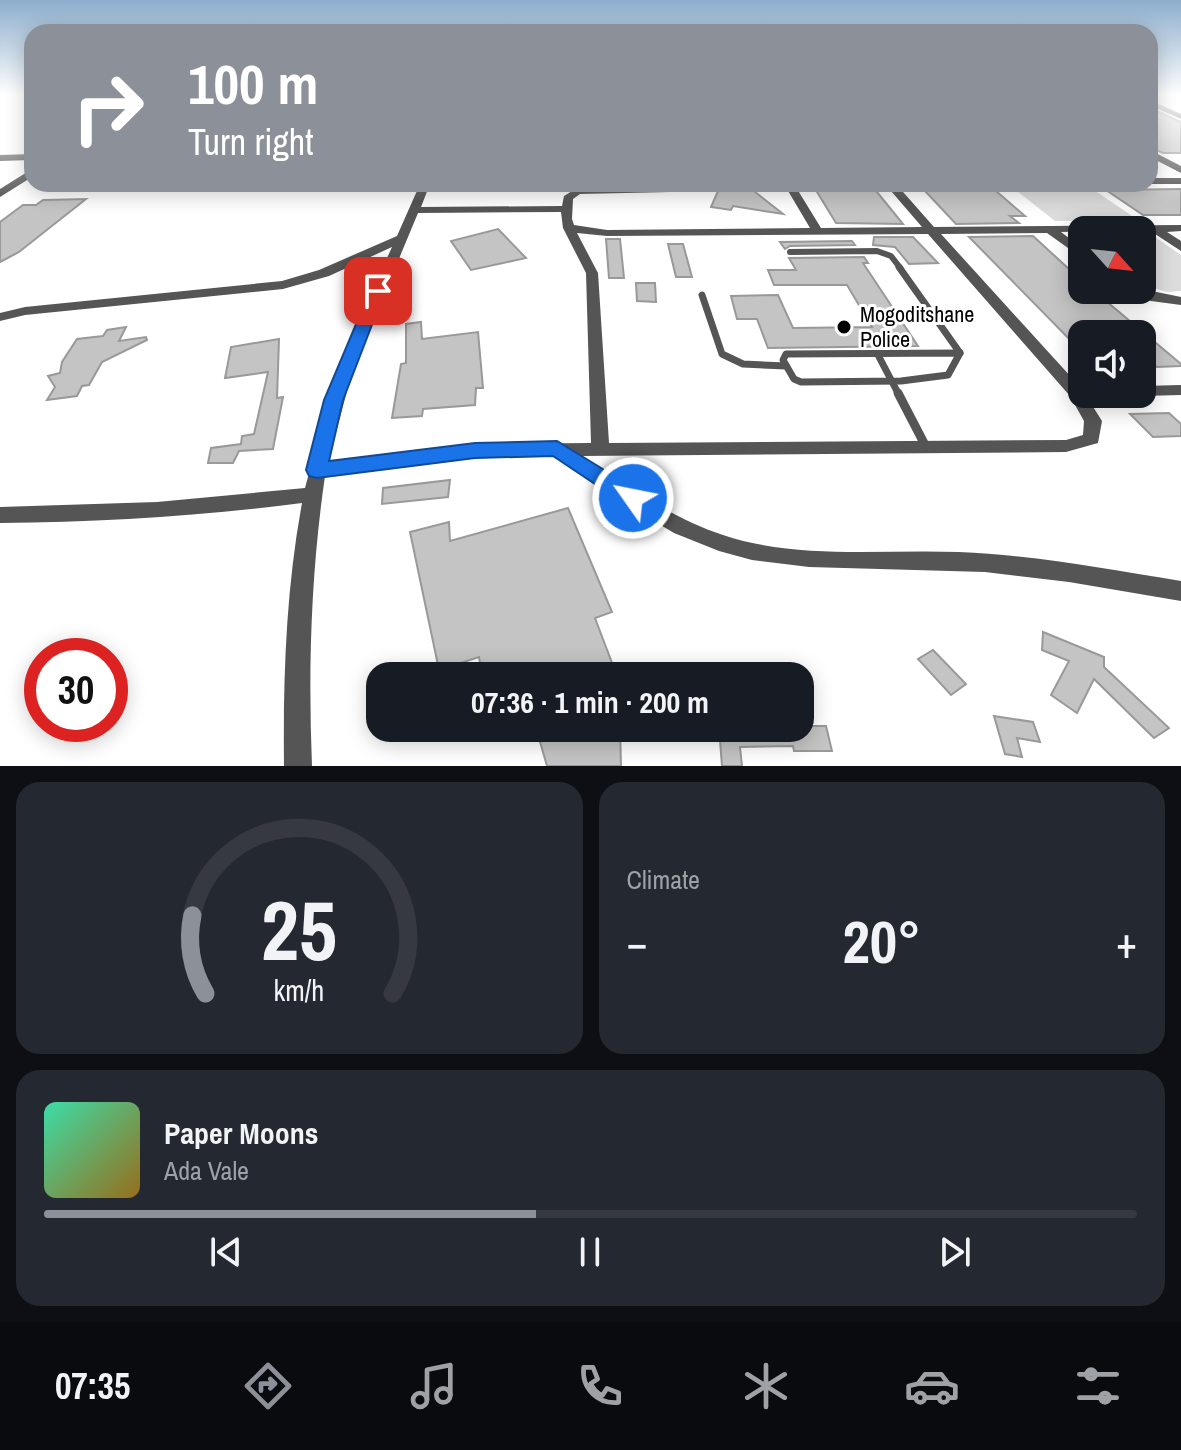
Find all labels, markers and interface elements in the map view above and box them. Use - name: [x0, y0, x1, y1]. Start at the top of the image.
- text: 100 m: [188, 46, 318, 121]
- icon: right: [56, 56, 160, 160]
- text: Turn right: [188, 118, 313, 166]
- north arrow: [1068, 216, 1156, 304]
- map controls: [1068, 216, 1156, 408]
- pin: [344, 257, 412, 325]
- icon: arrive: [356, 269, 400, 313]
- place label: Mogoditshane Police: [860, 299, 974, 354]
- marker: Mogoditshane Police: [835, 318, 853, 336]
- button: sound: [1068, 320, 1156, 408]
- position arrow: [591, 456, 675, 540]
- speed limit sign: 30: [24, 638, 128, 742]
- text: 07:36 · 1 min · 200 m: [471, 682, 709, 722]
- text: Climate: [627, 862, 700, 897]
- text: 25: [261, 874, 337, 986]
- text: 20°: [842, 901, 921, 982]
- text: −: [627, 912, 648, 972]
- text: +: [1116, 912, 1137, 972]
- text: km/h: [274, 971, 325, 1010]
- text: Paper Moons: [164, 1113, 318, 1153]
- text: Ada Vale: [164, 1153, 249, 1188]
- icon: previous: [204, 1230, 248, 1274]
- icon: pause: [568, 1230, 612, 1274]
- icon: next: [933, 1230, 977, 1274]
- icon: directions: [240, 1358, 296, 1414]
- icon: music: [406, 1358, 462, 1414]
- icon: phone: [572, 1358, 628, 1414]
- icon: climate: [738, 1358, 794, 1414]
- icon: car: [904, 1358, 960, 1414]
- icon: filters: [1070, 1358, 1126, 1414]
- text: 07:35: [55, 1362, 130, 1410]

